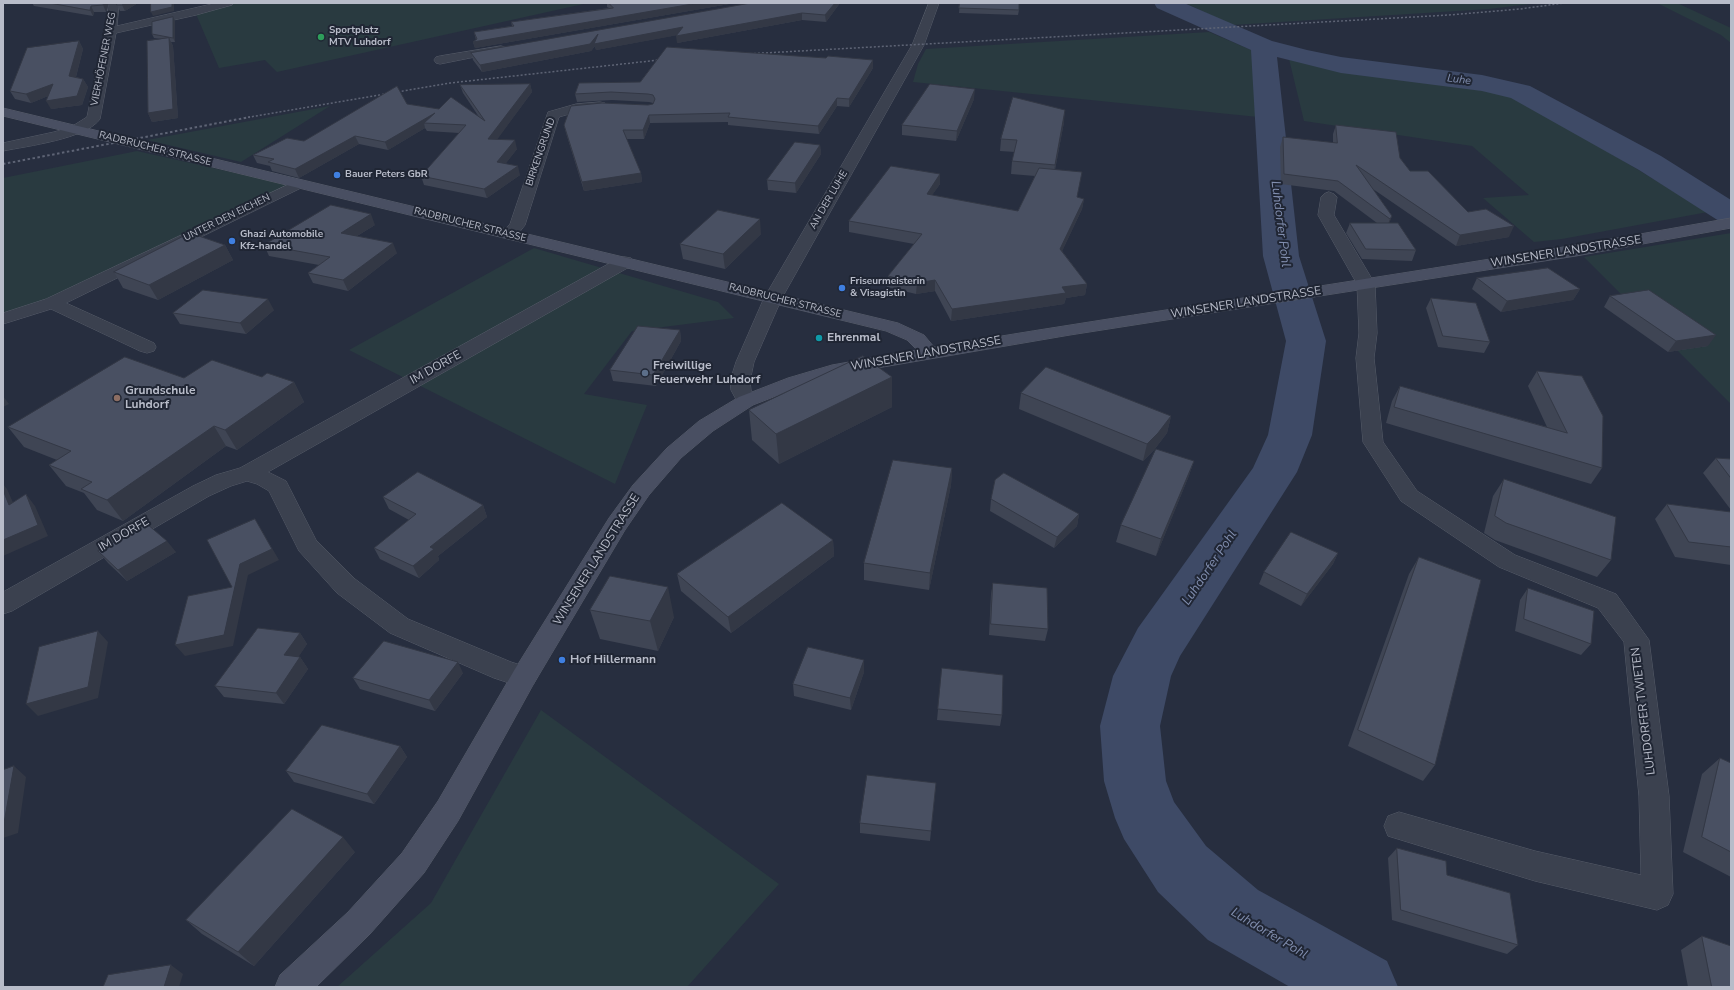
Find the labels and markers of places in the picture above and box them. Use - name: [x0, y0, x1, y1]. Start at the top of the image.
- place label: Sportplatz MTV Luhdorf: [329, 25, 391, 48]
- marker: Sportplatz MTV Luhdorf: [316, 32, 326, 42]
- place label: Bauer Peters GbR: [345, 169, 428, 181]
- marker: Bauer Peters GbR: [332, 170, 342, 180]
- place label: Ghazi Automobile Kfz-handel: [240, 229, 323, 252]
- marker: Ghazi Automobile Kfz-handel: [227, 236, 237, 246]
- place label: Friseurmeisterin & Visagistin: [850, 276, 925, 300]
- marker: Friseurmeisterin & Visagistin: [837, 283, 847, 293]
- place label: Ehrenmal: [827, 331, 880, 345]
- marker: Ehrenmal: [814, 333, 824, 343]
- place label: Freiwillige Feuerwehr Luhdorf: [653, 359, 760, 387]
- marker: Freiwillige Feuerwehr Luhdorf: [640, 368, 650, 378]
- place label: Grundschule Luhdorf: [125, 384, 195, 412]
- marker: Grundschule Luhdorf: [112, 393, 122, 403]
- place label: Hof Hillermann: [570, 653, 656, 667]
- marker: Hof Hillermann: [557, 655, 567, 665]

